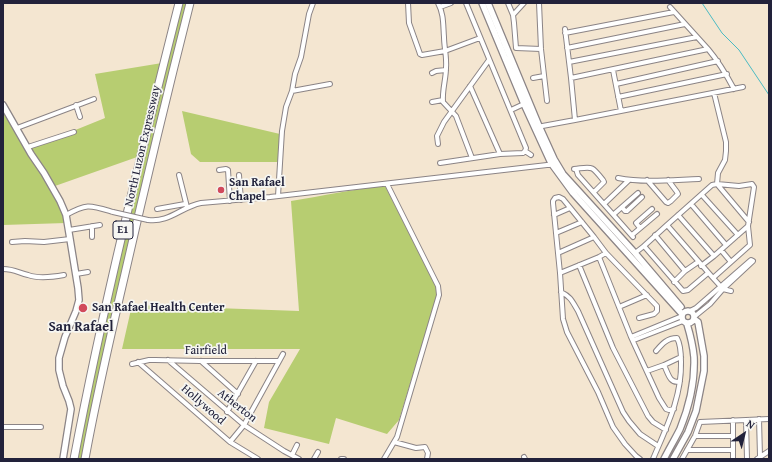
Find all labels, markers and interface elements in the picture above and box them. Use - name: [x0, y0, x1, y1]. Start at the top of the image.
- street label: North Luzon Expressway: [122, 84, 164, 208]
- place label: San Rafael Chapel: [229, 176, 285, 204]
- marker: San Rafael Chapel: [216, 185, 226, 195]
- road number: E1: [113, 221, 133, 239]
- place label: San Rafael Health Center: [92, 301, 224, 315]
- marker: San Rafael Health Center: [77, 302, 89, 314]
- district label: San Rafael: [48, 319, 114, 335]
- street label: Fairfield: [185, 344, 227, 358]
- street label: Hollywood: [178, 382, 228, 428]
- street label: Atherton: [214, 386, 260, 426]
- north arrow: [724, 414, 764, 454]
- text: N: [743, 416, 758, 433]

